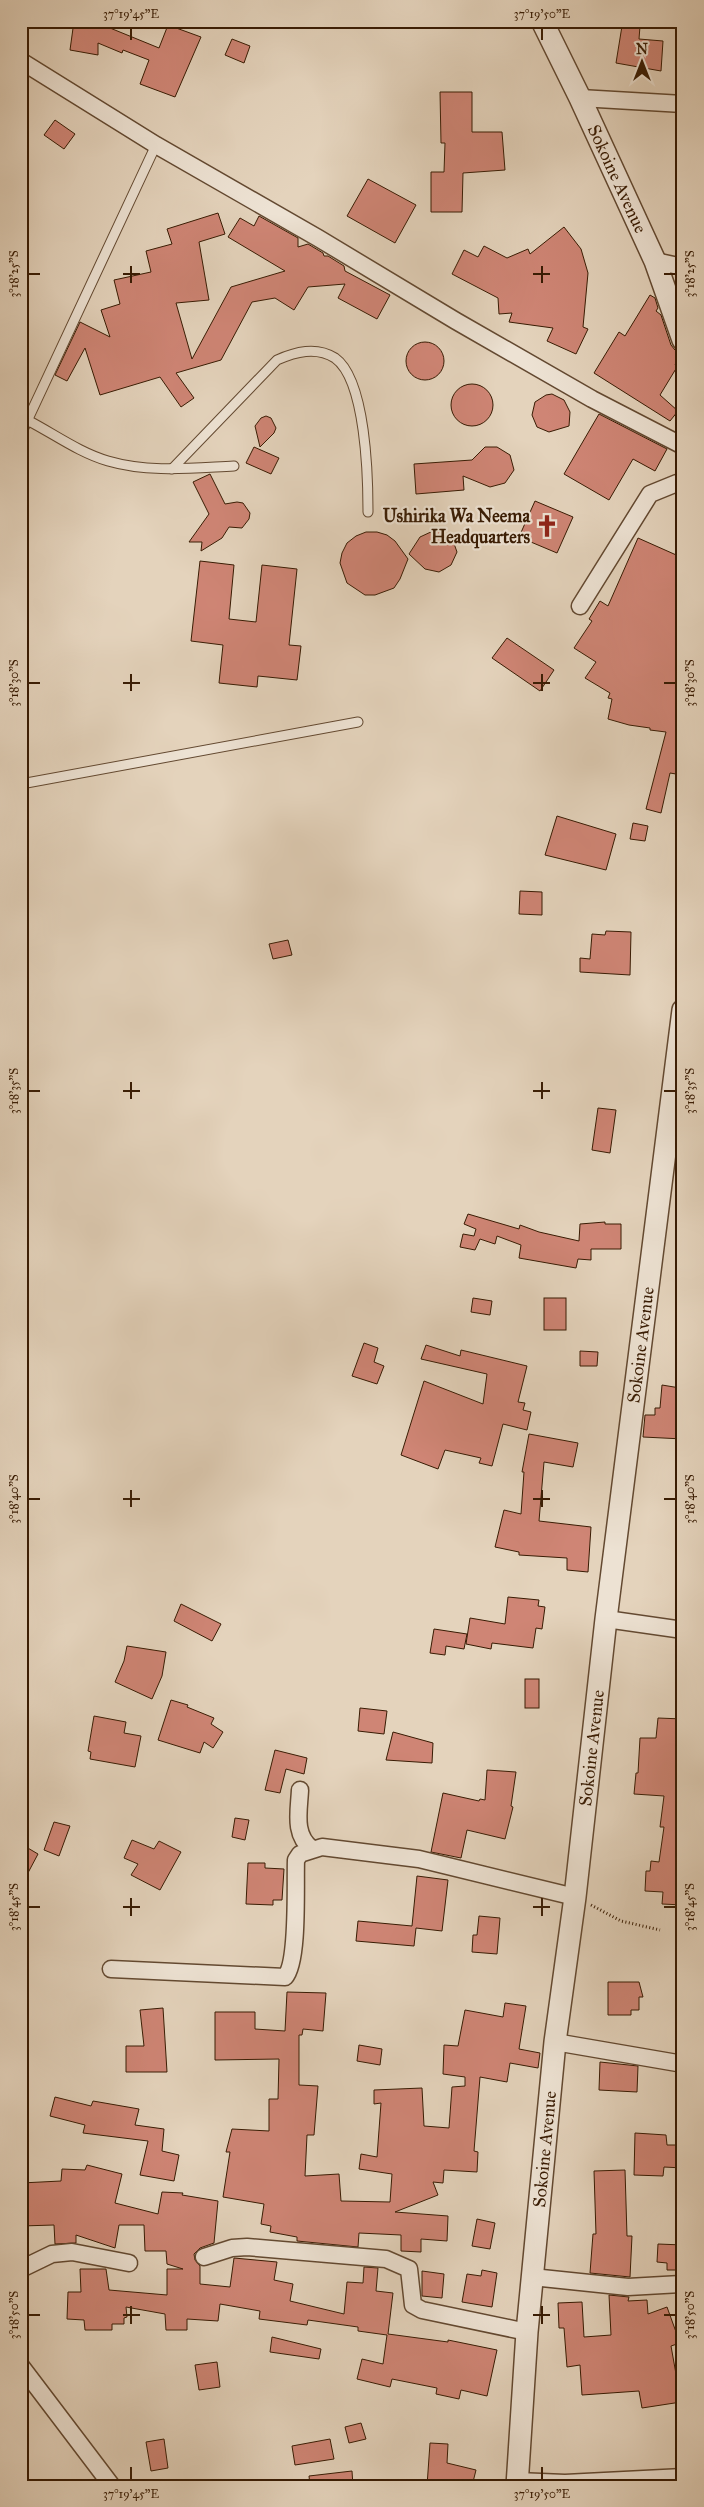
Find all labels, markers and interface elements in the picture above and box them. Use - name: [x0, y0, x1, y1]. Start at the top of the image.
- text: 37°19'45"E: [103, 7, 159, 21]
- text: 37°19'50"E: [514, 7, 571, 21]
- north arrow: [616, 38, 666, 88]
- text: N: [636, 41, 648, 58]
- street label: Sokoine Avenue: [583, 121, 652, 237]
- text: 3°18'25"S: [7, 250, 21, 298]
- text: 3°18'25"S: [683, 250, 697, 298]
- place label: Ushirika Wa Neema Headquarters: [383, 505, 530, 549]
- church icon: Ushirika Wa Neema Headquarters: [534, 513, 560, 539]
- text: 3°18'30"S: [7, 659, 21, 707]
- text: 3°18'30"S: [683, 659, 697, 707]
- text: 3°18'35"S: [7, 1068, 21, 1114]
- text: 3°18'35"S: [683, 1068, 697, 1114]
- street label: Sokoine Avenue: [622, 1286, 659, 1404]
- text: 3°18'40"S: [7, 1474, 21, 1524]
- text: 3°18'40"S: [683, 1474, 697, 1524]
- street label: Sokoine Avenue: [574, 1689, 609, 1807]
- text: 3°18'45"S: [7, 1883, 21, 1931]
- text: 3°18'45"S: [683, 1883, 697, 1931]
- street label: Sokoine Avenue: [528, 2090, 561, 2208]
- text: 3°18'50"S: [7, 2291, 21, 2339]
- text: 3°18'50"S: [683, 2291, 697, 2339]
- text: 37°19'45"E: [103, 2487, 159, 2501]
- text: 37°19'50"E: [514, 2487, 571, 2501]

